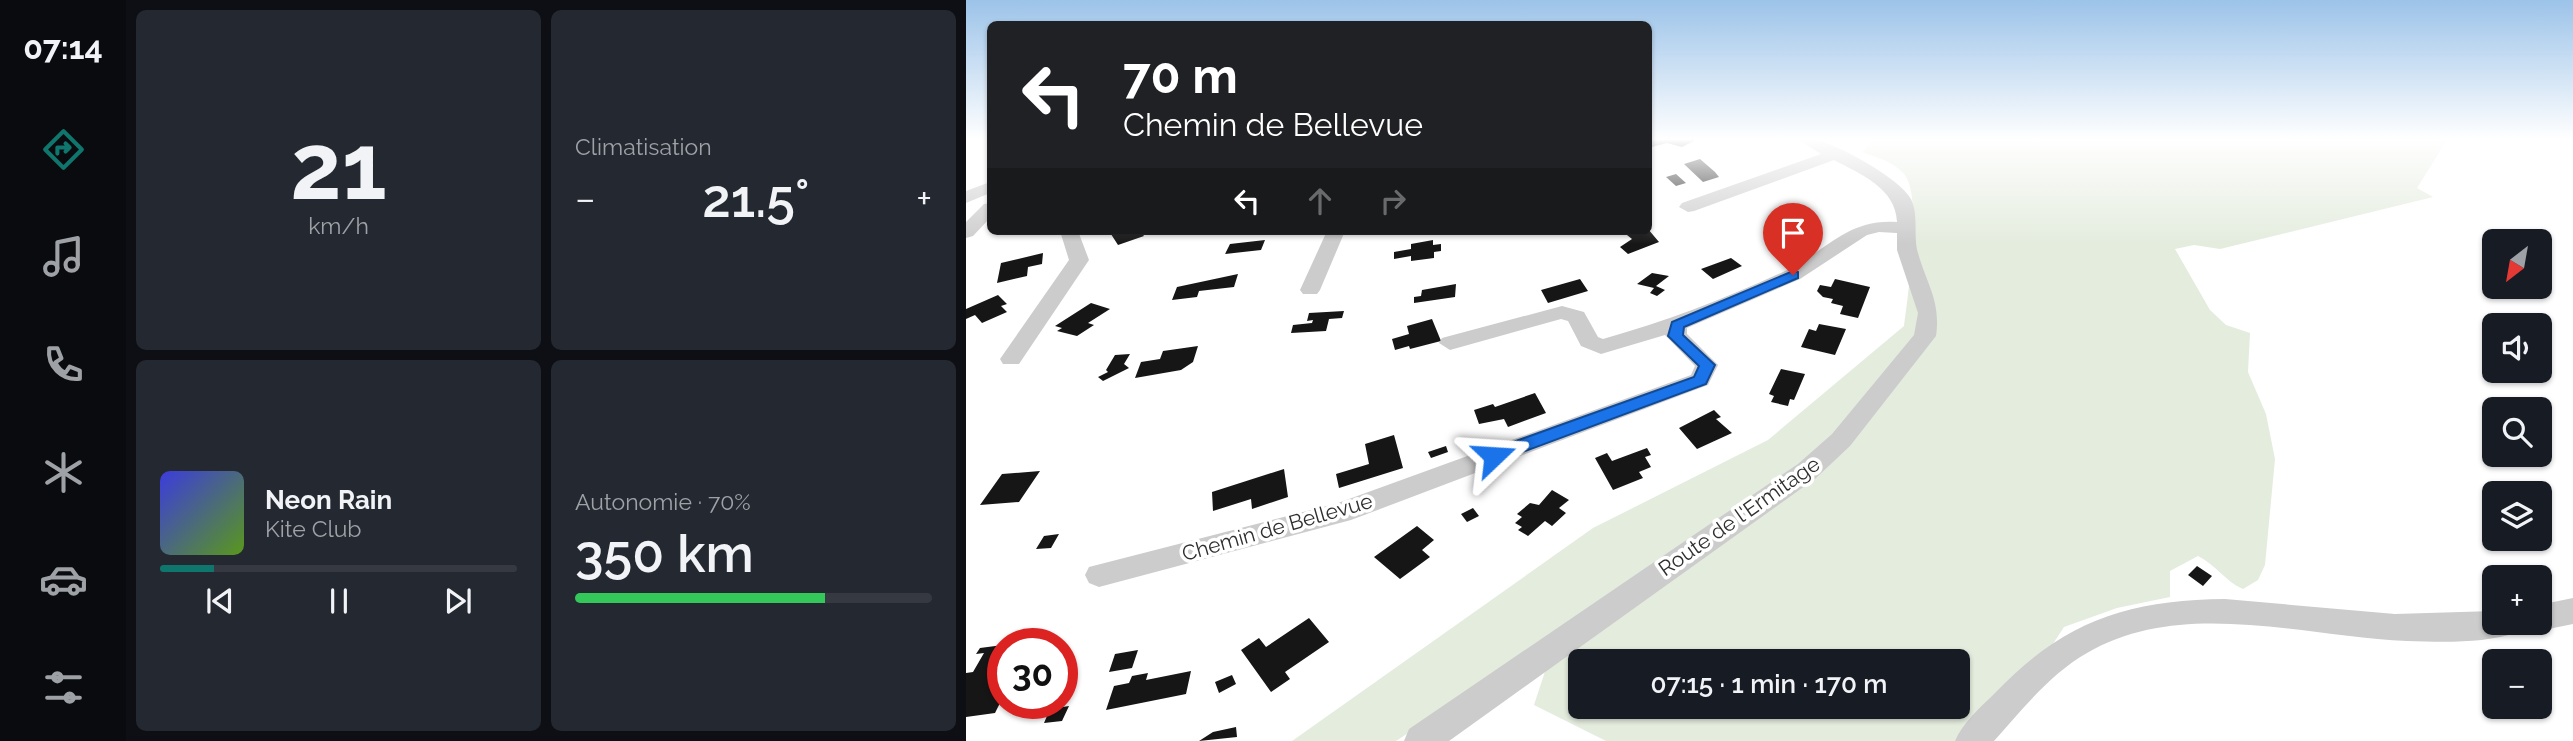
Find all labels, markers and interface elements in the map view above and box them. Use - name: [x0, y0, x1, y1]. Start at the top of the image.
- text: 07:14: [23, 29, 103, 66]
- text: 70 m: [1123, 47, 1238, 104]
- icon: left: [1008, 49, 1099, 140]
- text: Chemin de Bellevue: [1123, 106, 1423, 143]
- text: 21: [290, 113, 387, 220]
- icon: directions: [39, 125, 88, 174]
- text: Climatisation: [575, 133, 712, 160]
- text: 21.5°: [702, 168, 809, 229]
- text: −: [575, 176, 595, 221]
- text: +: [916, 176, 932, 221]
- icon: left: [1228, 182, 1266, 220]
- icon: ahead: [1301, 182, 1339, 220]
- icon: right: [1374, 182, 1412, 220]
- pin: [1763, 203, 1823, 275]
- text: km/h: [308, 212, 369, 239]
- icon: arrive: [1774, 214, 1812, 252]
- north arrow: [2482, 229, 2552, 299]
- map controls: [2482, 229, 2552, 719]
- icon: music: [39, 232, 88, 281]
- button: sound: [2482, 313, 2552, 383]
- icon: phone: [39, 340, 88, 389]
- button: search: [2482, 397, 2552, 467]
- position arrow: [1457, 419, 1531, 493]
- icon: climate: [39, 448, 88, 497]
- street label: Route de l'Ermitage: [1654, 451, 1824, 581]
- button: layers: [2482, 481, 2552, 551]
- text: Neon Rain: [265, 485, 392, 515]
- text: Autonomie · 70%: [575, 488, 751, 515]
- street label: Chemin de Bellevue: [1179, 488, 1375, 566]
- text: Kite Club: [265, 515, 362, 542]
- text: 350 km: [575, 523, 754, 584]
- icon: car: [39, 555, 88, 604]
- button: +: [2482, 565, 2552, 635]
- icon: previous: [201, 582, 239, 620]
- icon: pause: [320, 582, 358, 620]
- icon: next: [439, 582, 477, 620]
- speed limit sign: 30: [987, 628, 1078, 719]
- button: −: [2482, 649, 2552, 719]
- icon: filters: [39, 663, 88, 712]
- text: 07:15 · 1 min · 170 m: [1651, 669, 1887, 699]

